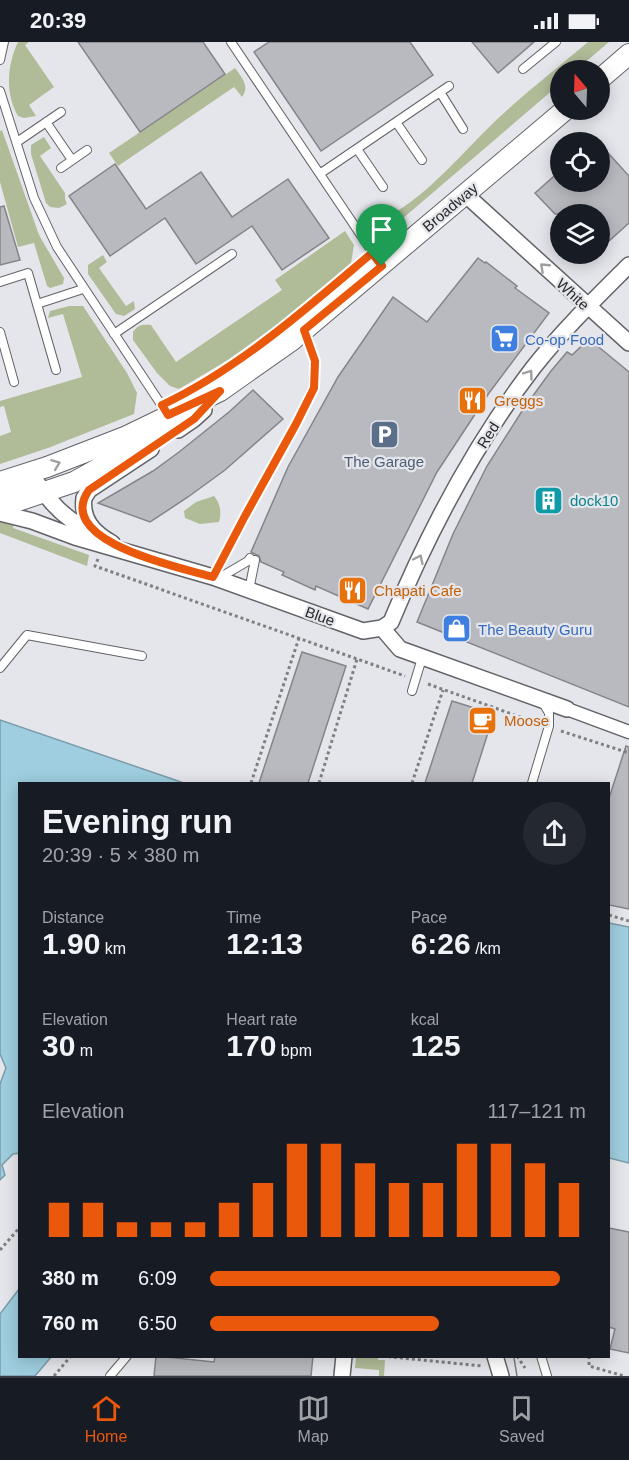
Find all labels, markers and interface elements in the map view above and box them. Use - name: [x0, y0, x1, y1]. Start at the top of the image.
- text: 20:39: [30, 8, 86, 33]
- north arrow: [550, 60, 610, 120]
- map controls: [550, 60, 610, 264]
- button: locate: [550, 132, 610, 192]
- street label: Broadway: [419, 179, 481, 235]
- pin: [356, 204, 407, 266]
- button: layers: [550, 204, 610, 264]
- icon: arrive: [365, 213, 398, 246]
- one-way arrow: [541, 263, 551, 274]
- street label: White: [553, 275, 593, 313]
- supermarket icon: Co-op Food: [488, 323, 520, 355]
- place label: Co-op Food: [525, 331, 604, 348]
- one-way arrow: [522, 369, 533, 380]
- restaurant icon: Greggs: [457, 384, 489, 416]
- place label: Greggs: [494, 392, 543, 409]
- parking icon: The Garage: [368, 418, 400, 450]
- street label: Red: [473, 419, 503, 451]
- place label: The Garage: [344, 453, 424, 470]
- one-way arrow: [49, 459, 60, 471]
- building icon: dock10: [533, 484, 565, 516]
- place label: dock10: [570, 492, 618, 509]
- one-way arrow: [412, 555, 424, 566]
- restaurant icon: Chapati Cafe: [337, 574, 369, 606]
- place label: Chapati Cafe: [374, 582, 462, 599]
- street label: Blue: [303, 603, 337, 629]
- shop icon: The Beauty Guru: [441, 613, 473, 645]
- place label: The Beauty Guru: [478, 621, 592, 638]
- cafe icon: Moose: [467, 704, 499, 736]
- place label: Moose: [504, 712, 549, 729]
- button: share: [523, 802, 586, 865]
- text: Evening run: [42, 803, 233, 840]
- text: 20:39 · 5 × 380 m: [42, 844, 199, 866]
- text: Distance: [42, 909, 104, 926]
- text: Time: [226, 909, 261, 926]
- text: Pace: [411, 909, 447, 926]
- text: 1.90: [42, 927, 100, 960]
- text: 12:13: [226, 927, 303, 960]
- text: 6:26: [411, 927, 471, 960]
- text: km: [100, 940, 126, 957]
- text: /km: [471, 940, 501, 957]
- text: Elevation: [42, 1011, 108, 1028]
- text: Heart rate: [226, 1011, 297, 1028]
- text: kcal: [411, 1011, 439, 1028]
- text: 30: [42, 1029, 75, 1062]
- text: 170: [226, 1029, 276, 1062]
- text: 125: [411, 1029, 461, 1062]
- text: m: [75, 1042, 93, 1059]
- text: bpm: [276, 1042, 312, 1059]
- text: Elevation: [42, 1100, 124, 1122]
- text: 117–121 m: [487, 1100, 586, 1122]
- text: 380 m: [42, 1267, 99, 1289]
- text: 6:09: [138, 1267, 177, 1289]
- text: 760 m: [42, 1312, 99, 1334]
- text: 6:50: [138, 1312, 177, 1334]
- tab: Home: [85, 1392, 127, 1446]
- tab: Map: [297, 1392, 330, 1446]
- tab: Saved: [499, 1392, 544, 1446]

